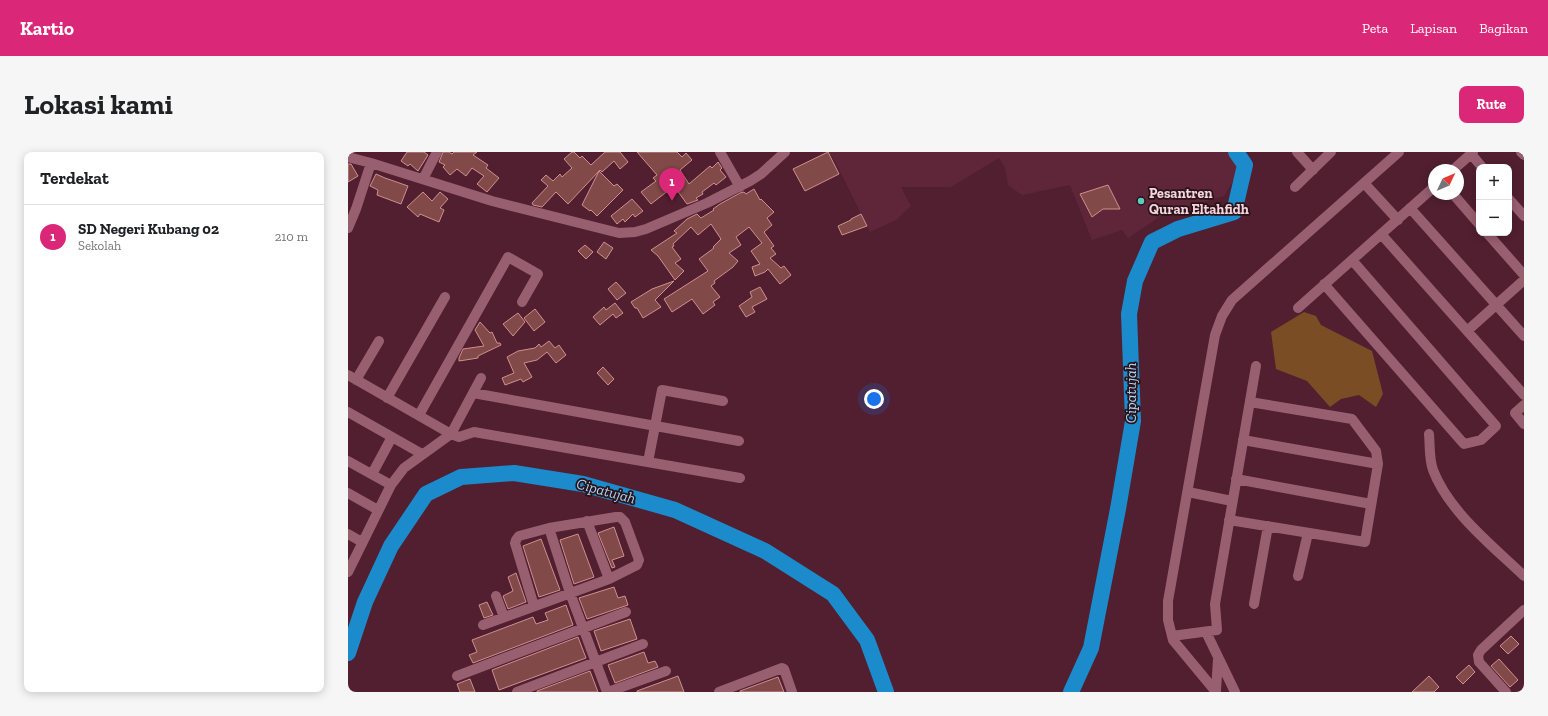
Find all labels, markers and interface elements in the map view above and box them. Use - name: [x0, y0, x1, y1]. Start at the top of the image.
- text: Kartio: [20, 17, 74, 40]
- text: Peta: [1362, 20, 1388, 37]
- text: Lapisan: [1410, 20, 1457, 37]
- text: Bagikan: [1479, 20, 1528, 37]
- button: Rute: [1459, 86, 1524, 123]
- text: Lokasi kami: [24, 88, 173, 121]
- north arrow: [1428, 164, 1464, 200]
- map controls: [1476, 164, 1512, 236]
- button: +: [1476, 164, 1512, 200]
- text: Terdekat: [40, 168, 109, 188]
- pin: 1: [659, 168, 685, 201]
- place label: Pesantren Quran Eltahfidh: [1149, 185, 1249, 218]
- marker: Pesantren Quran Eltahfidh: [1136, 196, 1146, 206]
- button: −: [1476, 200, 1512, 236]
- text: SD Negeri Kubang 02: [78, 220, 219, 238]
- text: 1: [50, 229, 56, 244]
- text: 210 m: [275, 229, 308, 244]
- text: Sekolah: [78, 238, 121, 253]
- water label: Cipatujah: [1122, 362, 1140, 423]
- your location: [864, 389, 884, 409]
- water label: Cipatujah: [574, 474, 638, 508]

